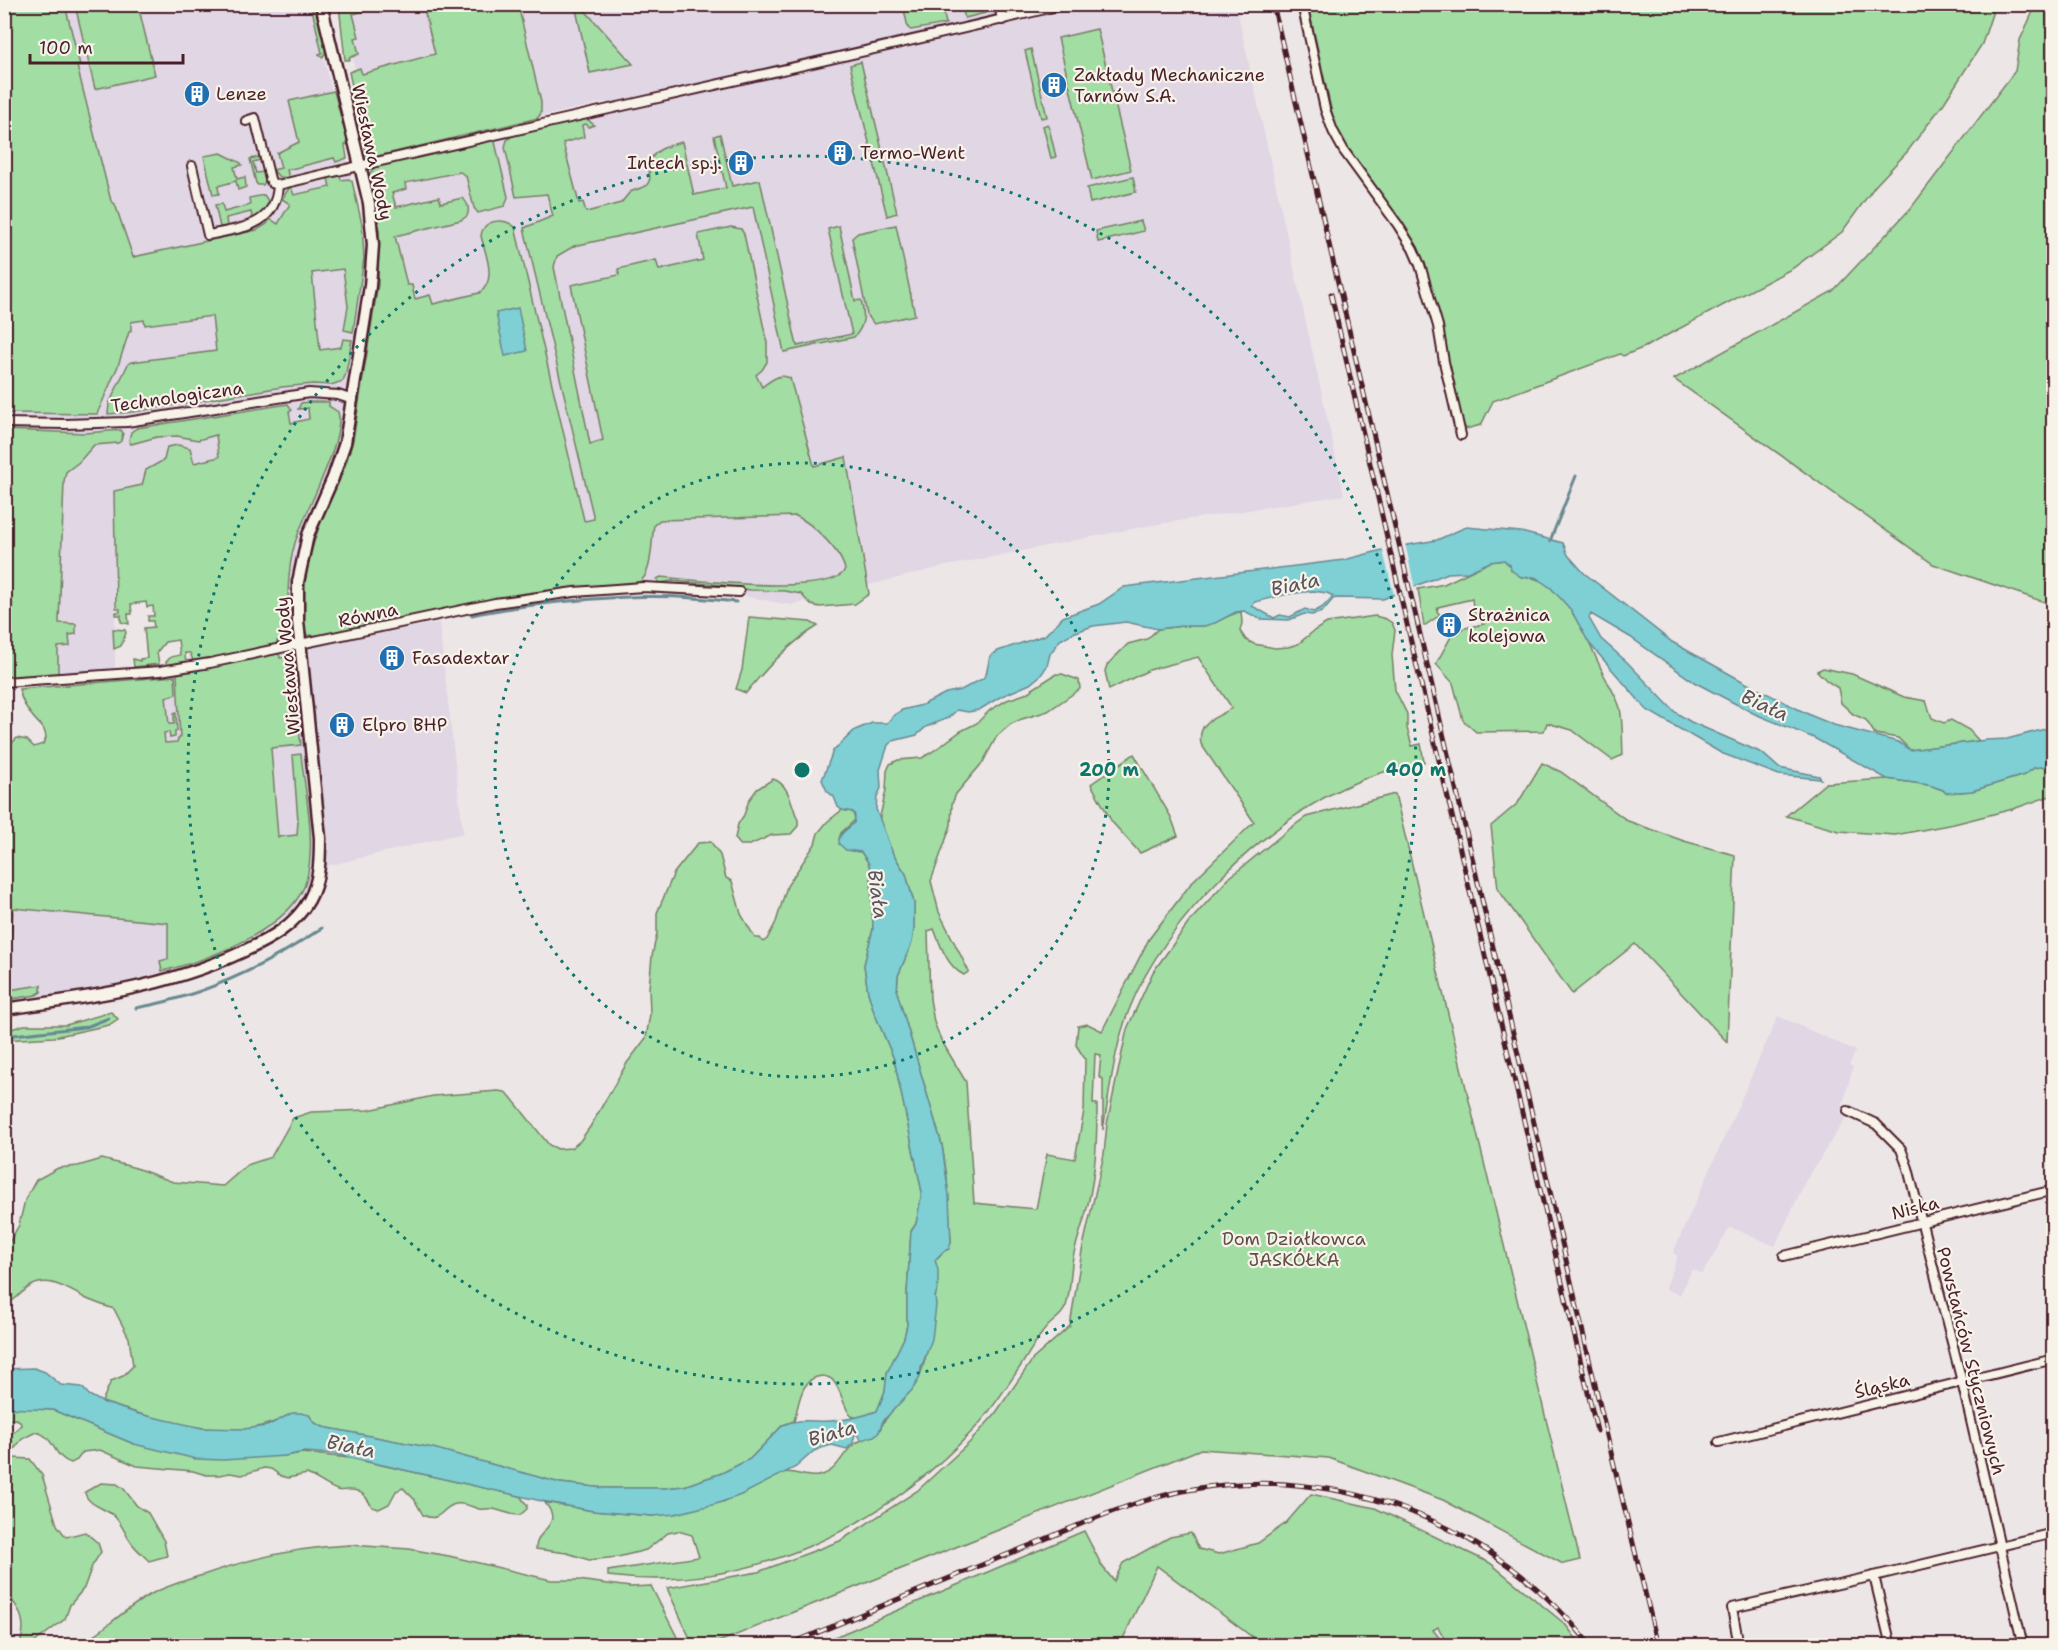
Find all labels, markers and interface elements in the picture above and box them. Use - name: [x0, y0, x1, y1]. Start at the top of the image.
- scale bar: [30, 27, 183, 65]
- text: 100 m: [39, 36, 93, 60]
- place label: Zakłady Mechaniczne Tarnów S.A.: [1074, 63, 1265, 108]
- building icon: Zakłady Mechaniczne Tarnów S.A.: [1039, 70, 1069, 100]
- building icon: Lenze: [182, 79, 212, 109]
- street label: Wiesława Wody: [346, 81, 398, 223]
- place label: Lenze: [216, 82, 267, 106]
- building icon: Termo-Went: [825, 138, 855, 168]
- place label: Termo-Went: [860, 141, 965, 165]
- building icon: Intech sp.j.: [726, 148, 756, 178]
- place label: Intech sp.j.: [627, 151, 722, 175]
- street label: Technologiczna: [109, 376, 245, 418]
- water label: Biała: [1268, 566, 1322, 602]
- street label: Wiesława Wody: [270, 596, 306, 736]
- street label: Równa: [336, 597, 400, 633]
- place label: Strażnica kolejowa: [1468, 603, 1550, 648]
- building icon: Strażnica kolejowa: [1434, 610, 1464, 640]
- building icon: Fasadextar: [377, 643, 407, 673]
- place label: Fasadextar: [412, 646, 510, 670]
- water label: Biała: [1737, 683, 1793, 727]
- building icon: Elpro BHP: [327, 710, 357, 740]
- place label: Elpro BHP: [362, 713, 447, 737]
- text: 200 m: [1079, 758, 1140, 782]
- text: 400 m: [1386, 758, 1447, 782]
- centre of rings: [792, 760, 812, 780]
- water label: Biała: [862, 868, 894, 920]
- street label: Niska: [1889, 1191, 1941, 1225]
- park label: Dom Działkowca JASKÓŁKA: [1222, 1227, 1366, 1272]
- street label: Powstańców Styczniowych: [1931, 1244, 2011, 1478]
- street label: Śląska: [1852, 1368, 1912, 1404]
- water label: Biała: [805, 1414, 859, 1452]
- water label: Biała: [324, 1428, 378, 1464]

